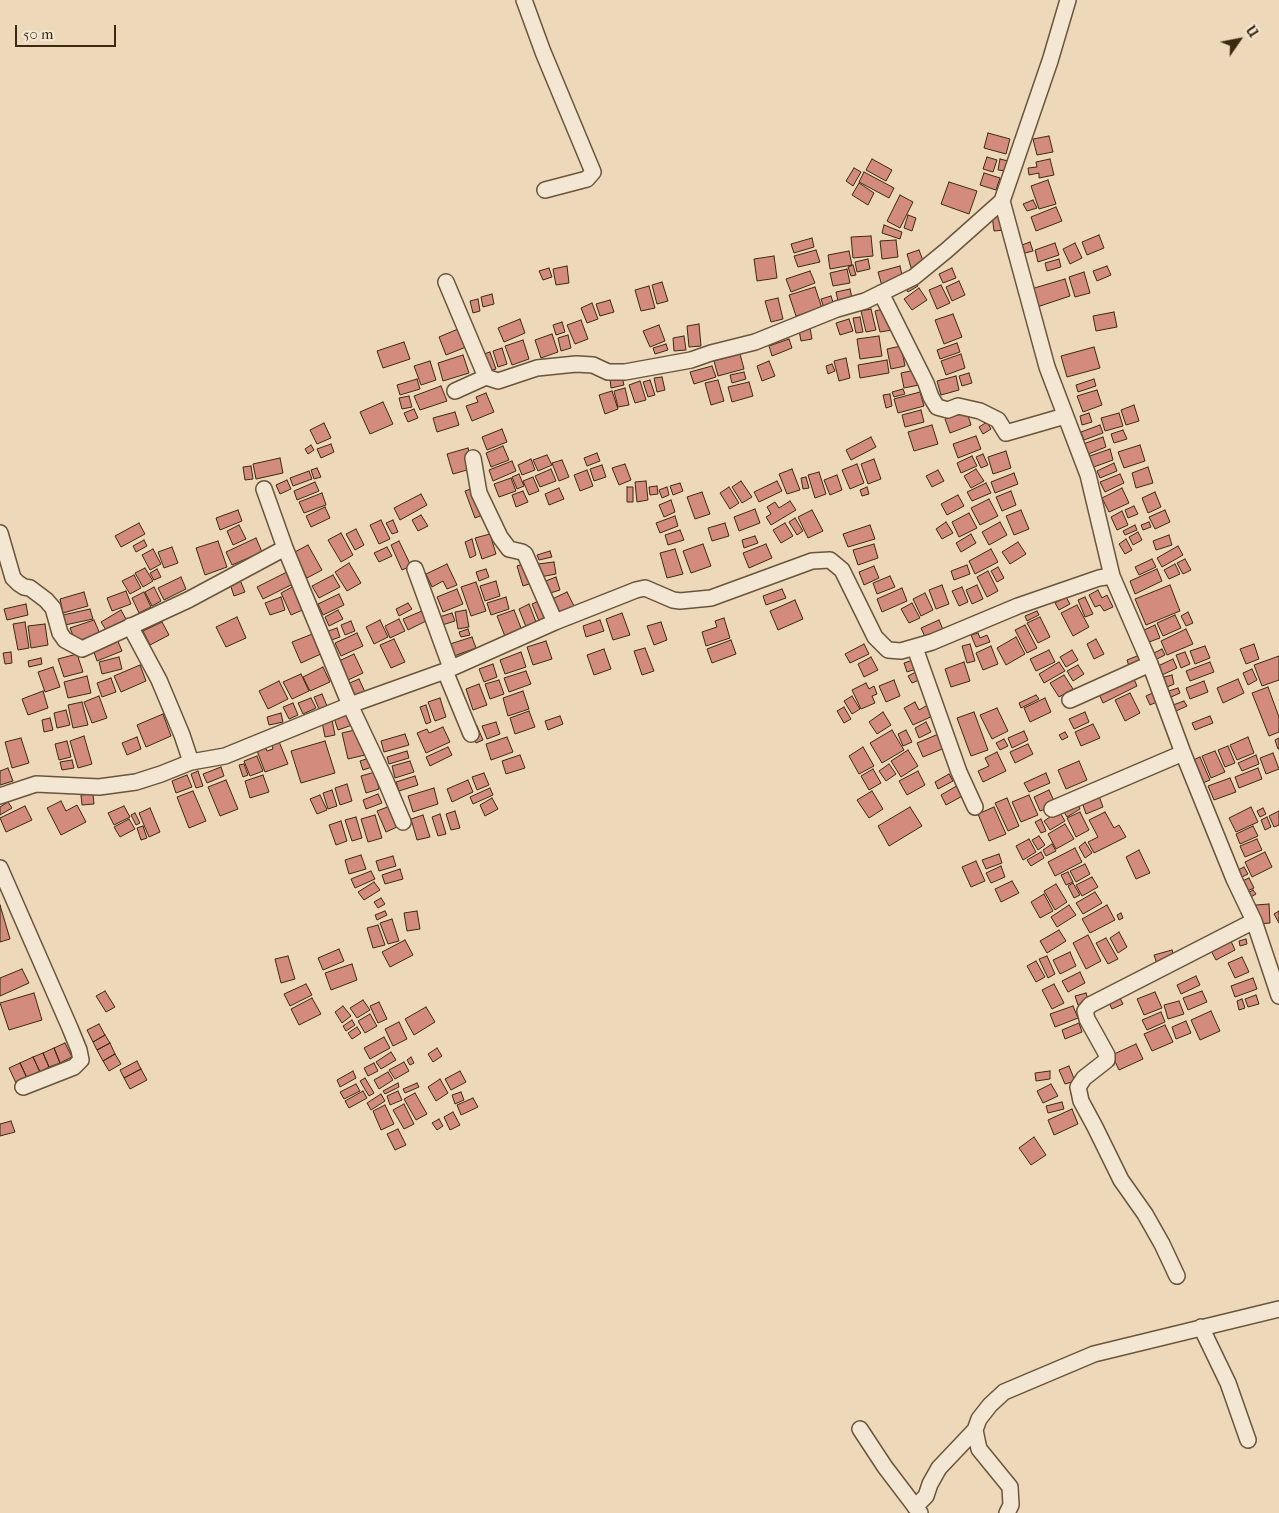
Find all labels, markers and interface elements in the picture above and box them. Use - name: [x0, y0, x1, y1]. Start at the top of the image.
- scale bar: [18, 15, 119, 47]
- north arrow: [1214, 15, 1264, 65]
- text: U: [1242, 22, 1262, 41]
- text: 50 m: [23, 25, 53, 43]

